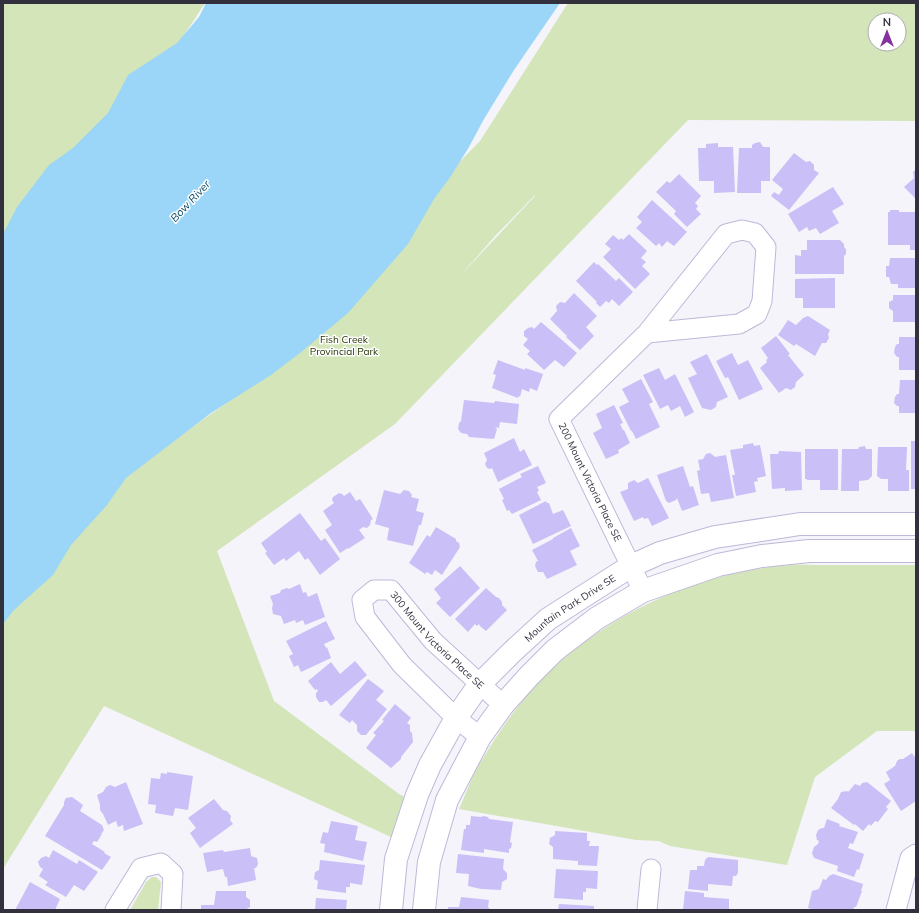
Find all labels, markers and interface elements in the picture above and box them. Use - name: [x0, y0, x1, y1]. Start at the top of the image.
- north arrow: [867, 12, 907, 52]
- text: N: [883, 15, 891, 29]
- water label: Bow River: [167, 176, 214, 225]
- park label: Fish Creek Provincial Park: [310, 333, 379, 358]
- street label: 200 Mount Victoria Place SE: [556, 420, 625, 544]
- street label: Mountain Park Drive SE: [521, 571, 618, 644]
- street label: 300 Mount Victoria Place SE: [388, 588, 487, 691]

